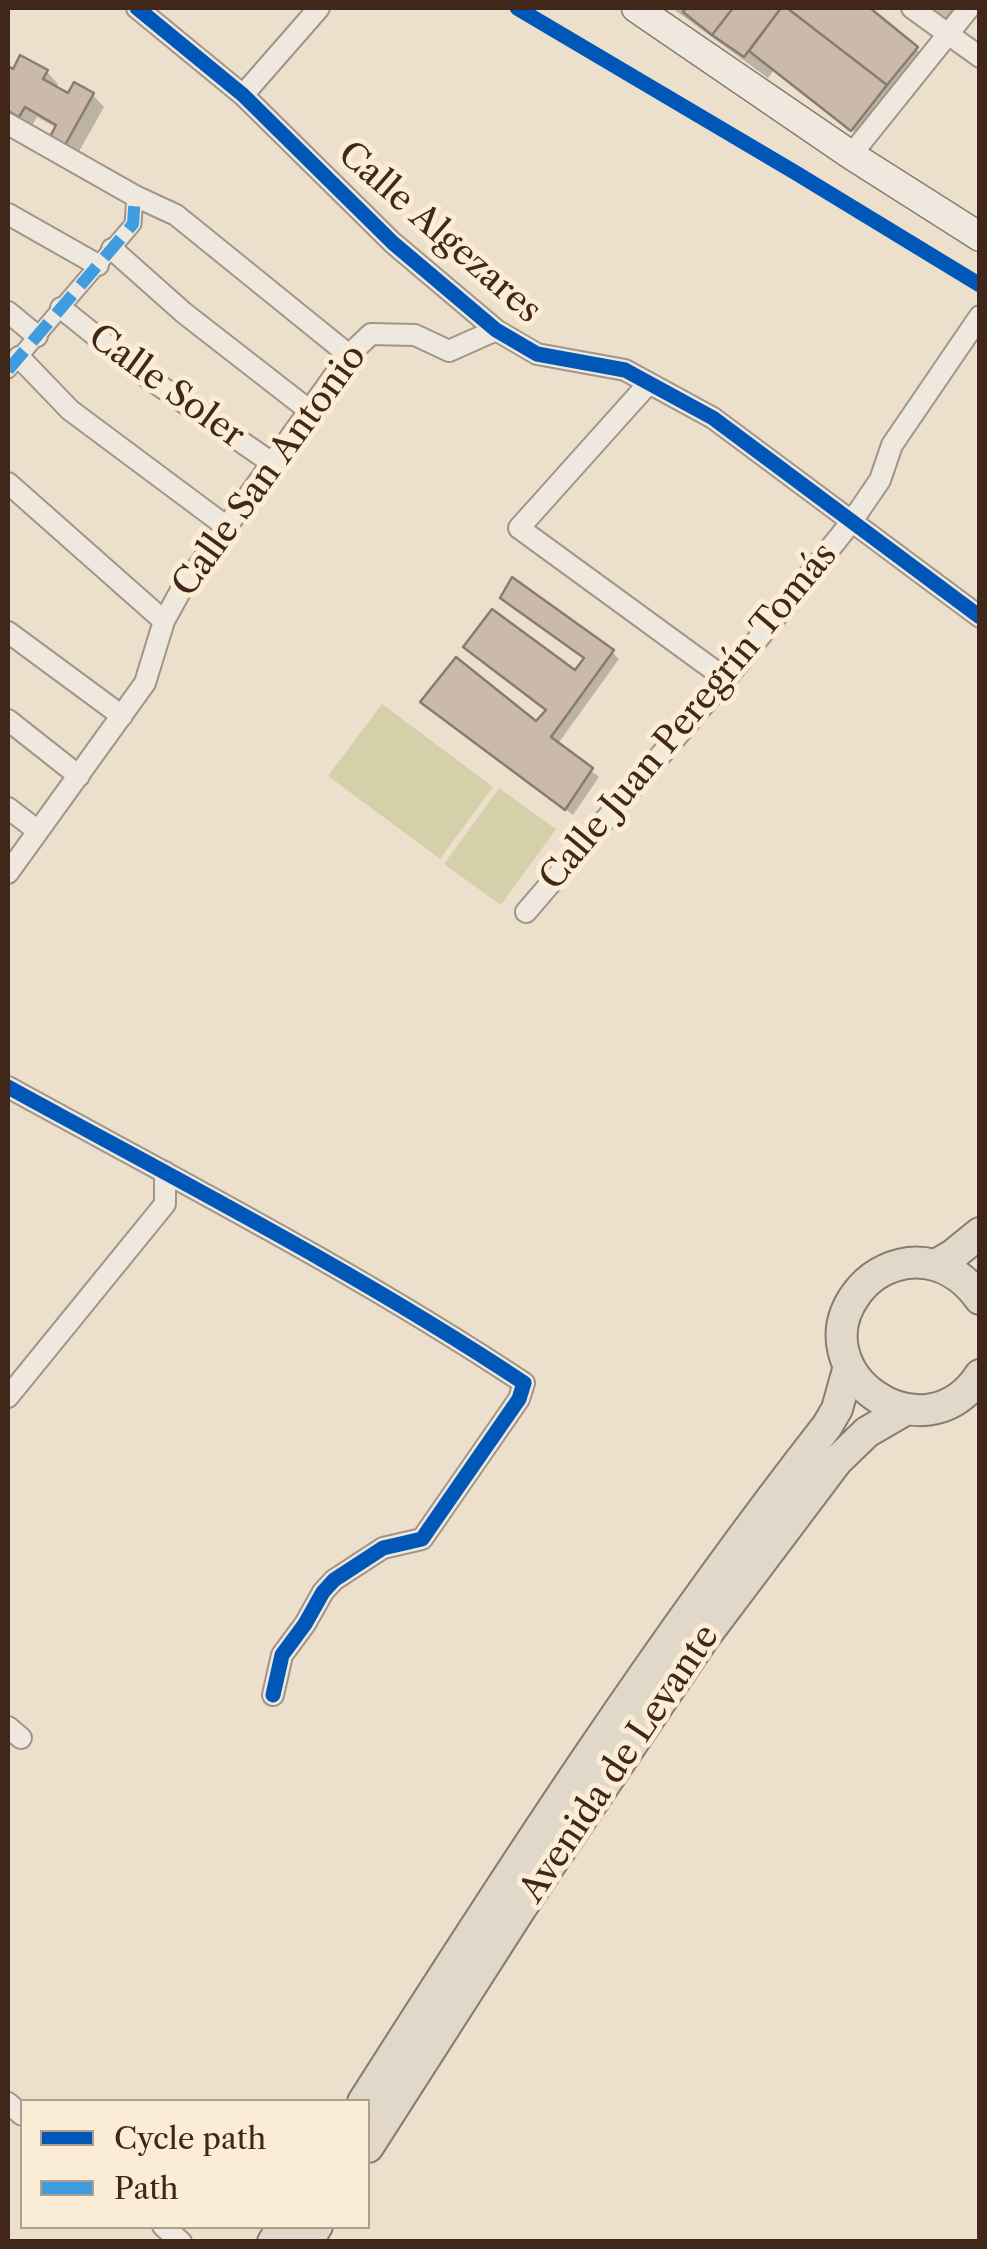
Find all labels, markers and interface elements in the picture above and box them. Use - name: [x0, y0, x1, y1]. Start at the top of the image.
- street label: Calle Algezares: [329, 133, 549, 333]
- street label: Calle Soler: [80, 316, 252, 458]
- street label: Calle San Antonio: [164, 337, 376, 605]
- street label: Calle Juan Peregrín Tomás: [532, 535, 846, 899]
- street label: Avenida de Levante: [512, 1617, 728, 1911]
- legend: [20, 2099, 370, 2229]
- text: Cycle path: [114, 2120, 266, 2157]
- text: Path: [114, 2170, 179, 2207]

